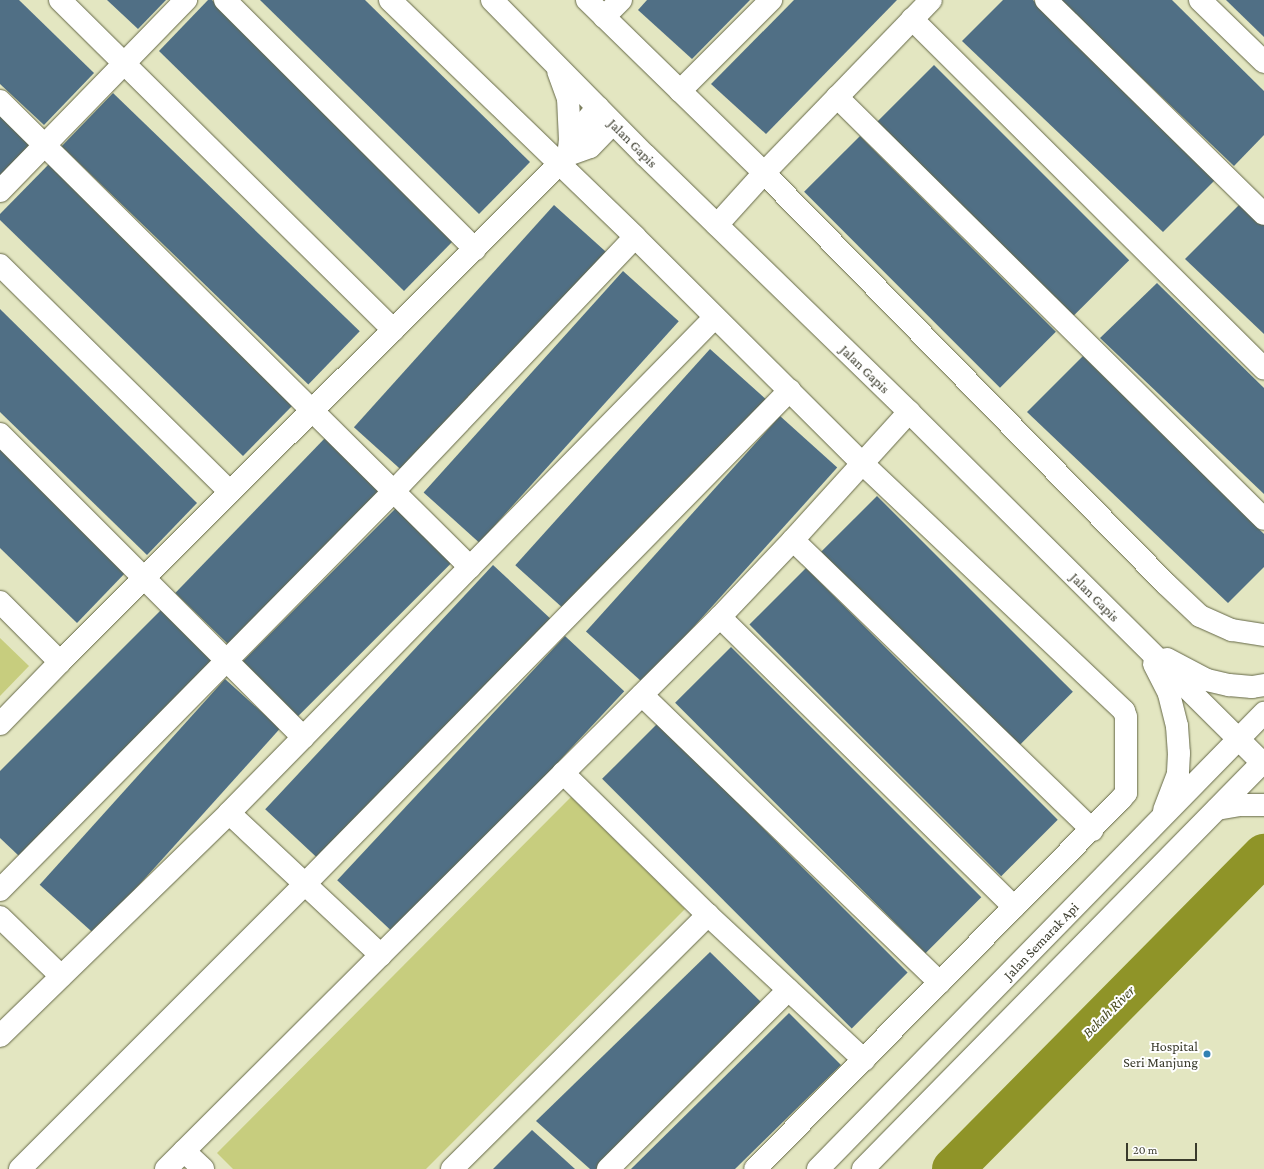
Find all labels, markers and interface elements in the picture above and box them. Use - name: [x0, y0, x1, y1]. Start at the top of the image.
- street label: Jalan Gapis: [605, 115, 661, 171]
- street label: Jalan Gapis: [837, 341, 893, 397]
- street label: Jalan Gapis: [1067, 569, 1123, 625]
- street label: Jalan Semarak Api: [1000, 899, 1082, 983]
- water label: Bekah River: [1079, 982, 1139, 1042]
- place label: Hospital Seri Manjung: [1123, 1038, 1198, 1070]
- marker: Hospital Seri Manjung: [1201, 1048, 1213, 1060]
- scale bar: [1128, 1135, 1199, 1161]
- text: 20 m: [1133, 1143, 1157, 1157]

